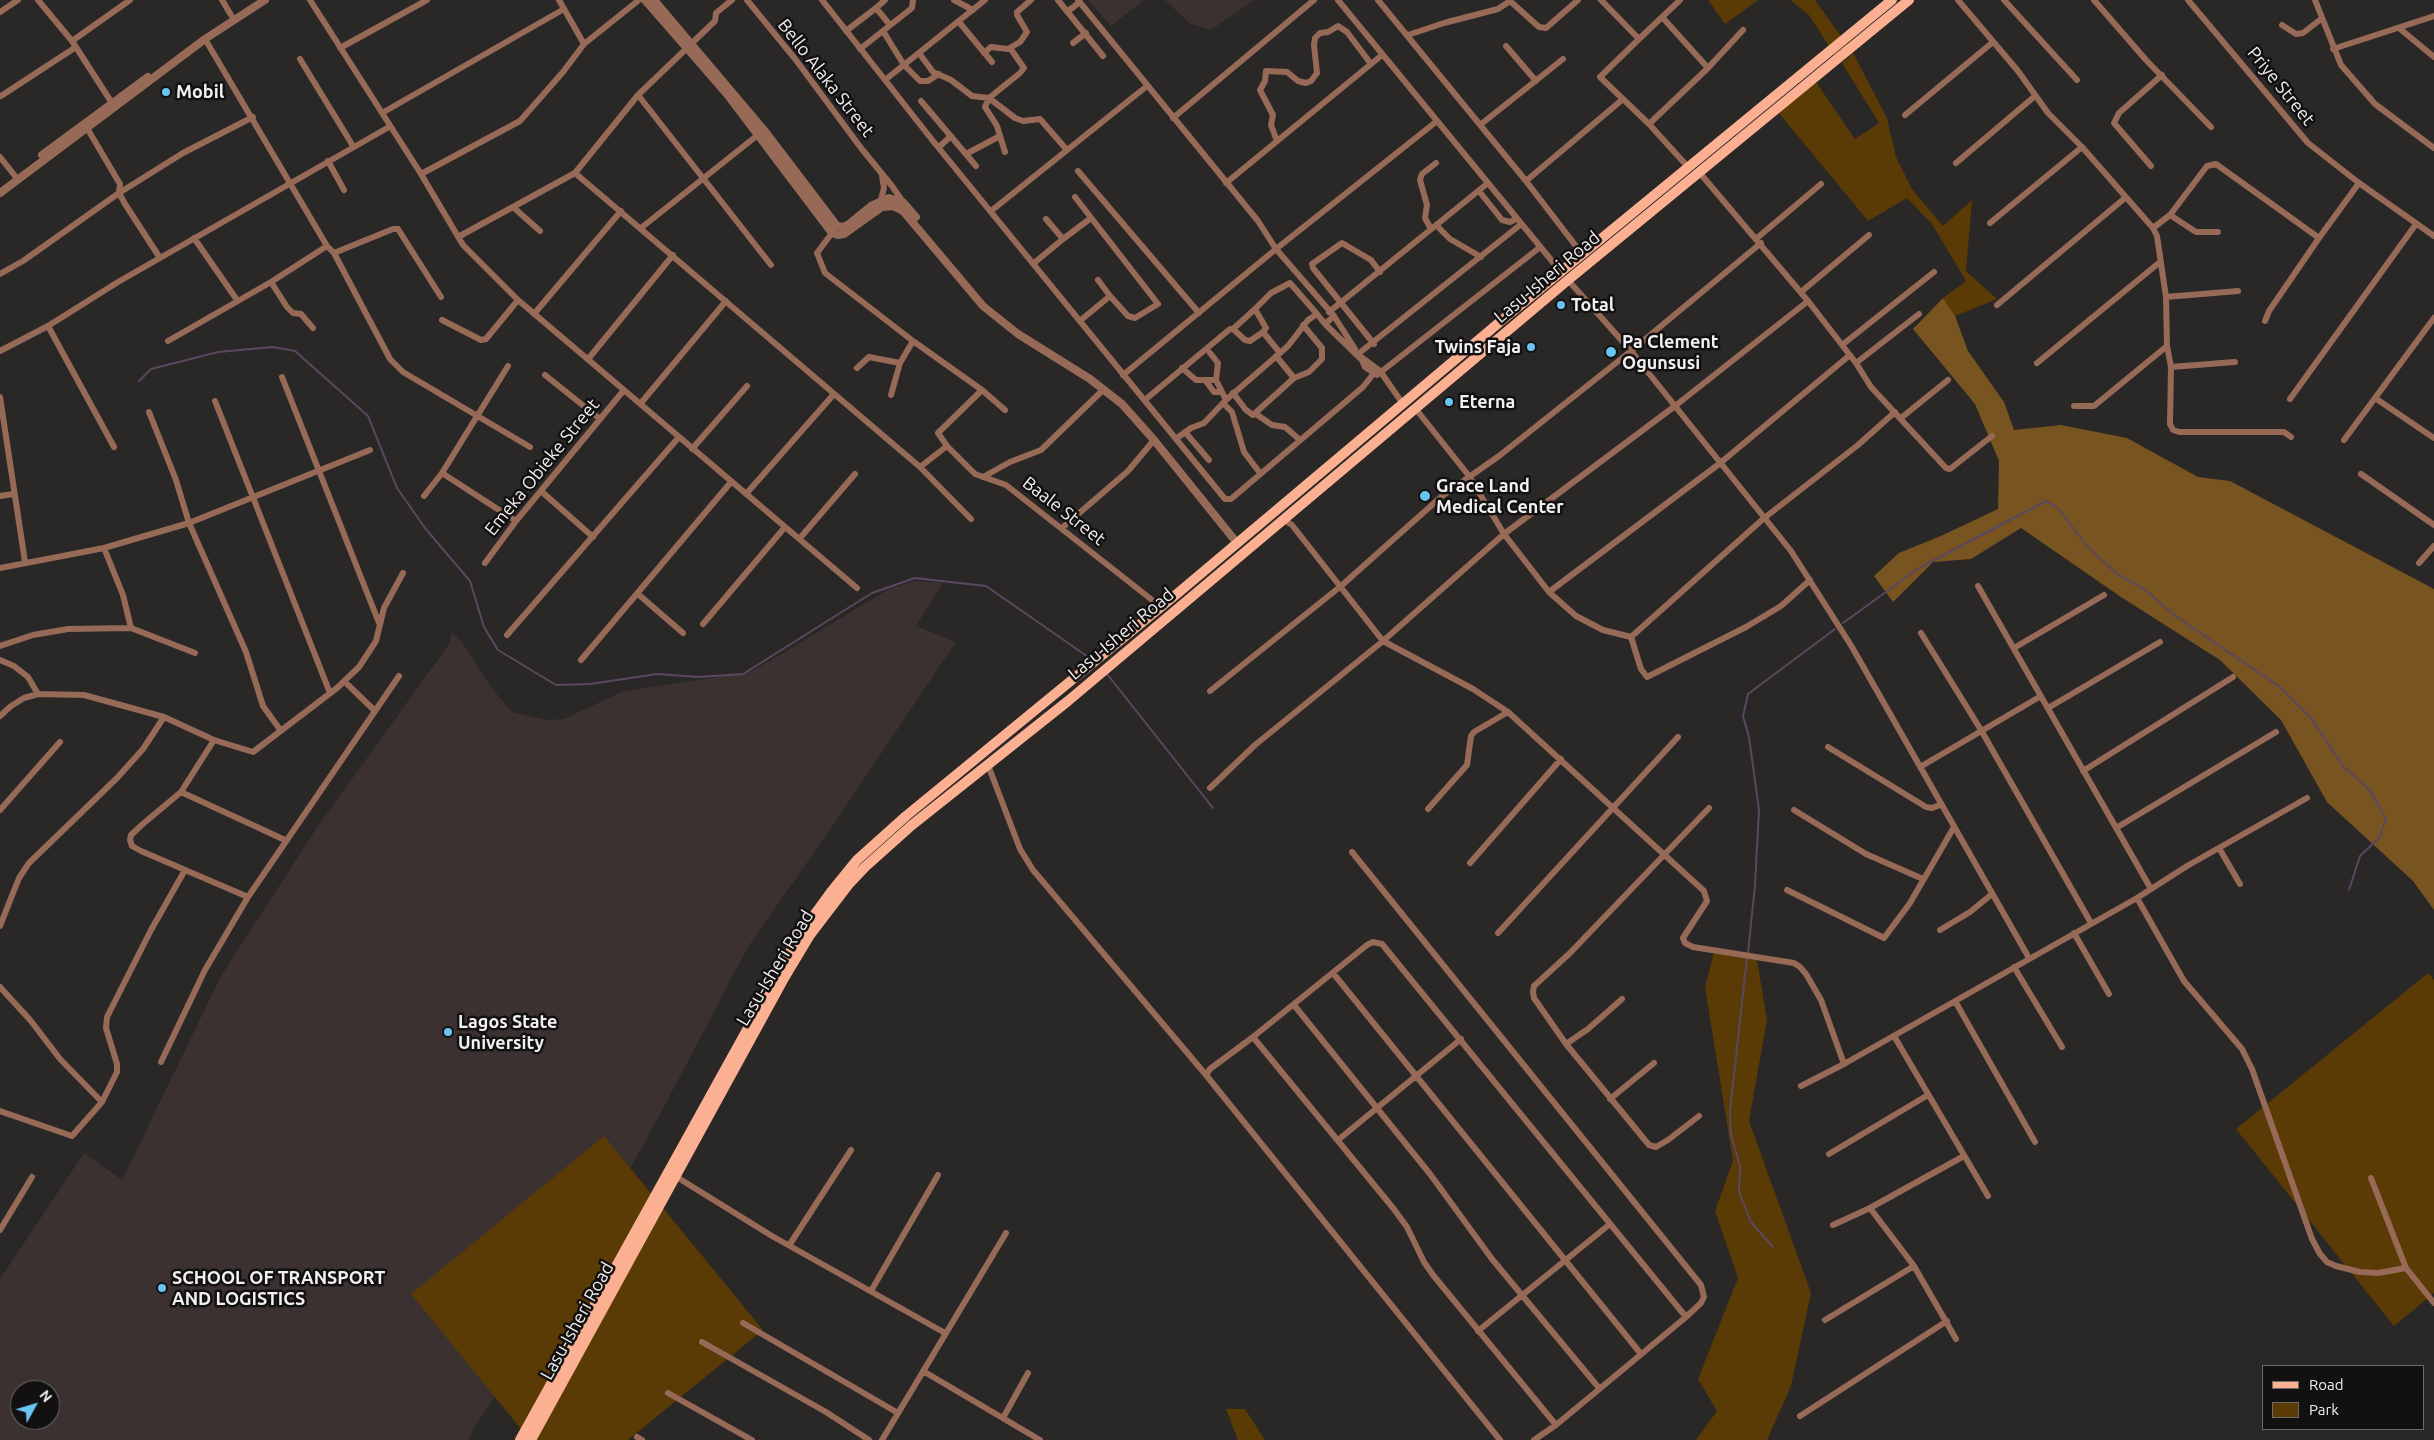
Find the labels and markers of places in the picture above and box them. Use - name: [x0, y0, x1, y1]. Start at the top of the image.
- place label: Mobil: [176, 81, 224, 103]
- marker: Mobil: [160, 86, 172, 98]
- place label: Total: [1571, 294, 1614, 316]
- marker: Total: [1555, 299, 1567, 311]
- place label: Pa Clement Ogunsusi: [1622, 331, 1719, 374]
- place label: Twins Faja: [1435, 336, 1521, 358]
- marker: Twins Faja: [1525, 341, 1537, 353]
- marker: Pa Clement Ogunsusi: [1604, 345, 1618, 359]
- place label: Eterna: [1459, 391, 1515, 413]
- marker: Eterna: [1443, 396, 1455, 408]
- place label: Grace Land Medical Center: [1436, 475, 1564, 518]
- marker: Grace Land Medical Center: [1418, 489, 1432, 503]
- place label: Lagos State University: [458, 1011, 557, 1054]
- marker: Lagos State University: [442, 1026, 454, 1038]
- place label: SCHOOL OF TRANSPORT AND LOGISTICS: [172, 1267, 385, 1310]
- marker: SCHOOL OF TRANSPORT AND LOGISTICS: [156, 1282, 168, 1294]

